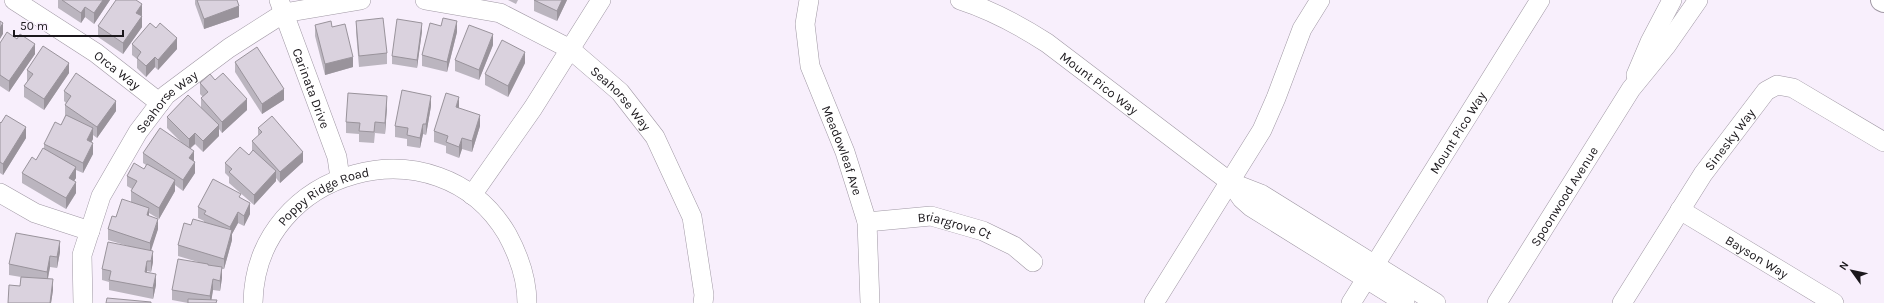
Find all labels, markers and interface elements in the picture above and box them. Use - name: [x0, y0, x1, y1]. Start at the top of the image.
- scale bar: [14, 12, 123, 38]
- text: 50 m: [20, 19, 48, 33]
- street label: Carinata Drive: [289, 46, 333, 131]
- street label: Orca Way: [91, 48, 143, 93]
- street label: Mount Pico Way: [1057, 49, 1141, 118]
- street label: Seahorse Way: [587, 63, 654, 134]
- street label: Seahorse Way: [133, 67, 200, 136]
- street label: Mount Pico Way: [1426, 89, 1489, 177]
- street label: Meadowleaf Ave: [819, 103, 865, 197]
- street label: Sinesky Way: [1702, 106, 1758, 173]
- street label: Spoonwood Avenue: [1527, 144, 1601, 249]
- street label: Poppy Ridge Road: [275, 164, 370, 229]
- street label: Briargrove Ct: [917, 209, 994, 242]
- street label: Bayson Way: [1723, 232, 1791, 282]
- north arrow: [1832, 251, 1872, 291]
- text: N: [1836, 259, 1852, 273]

